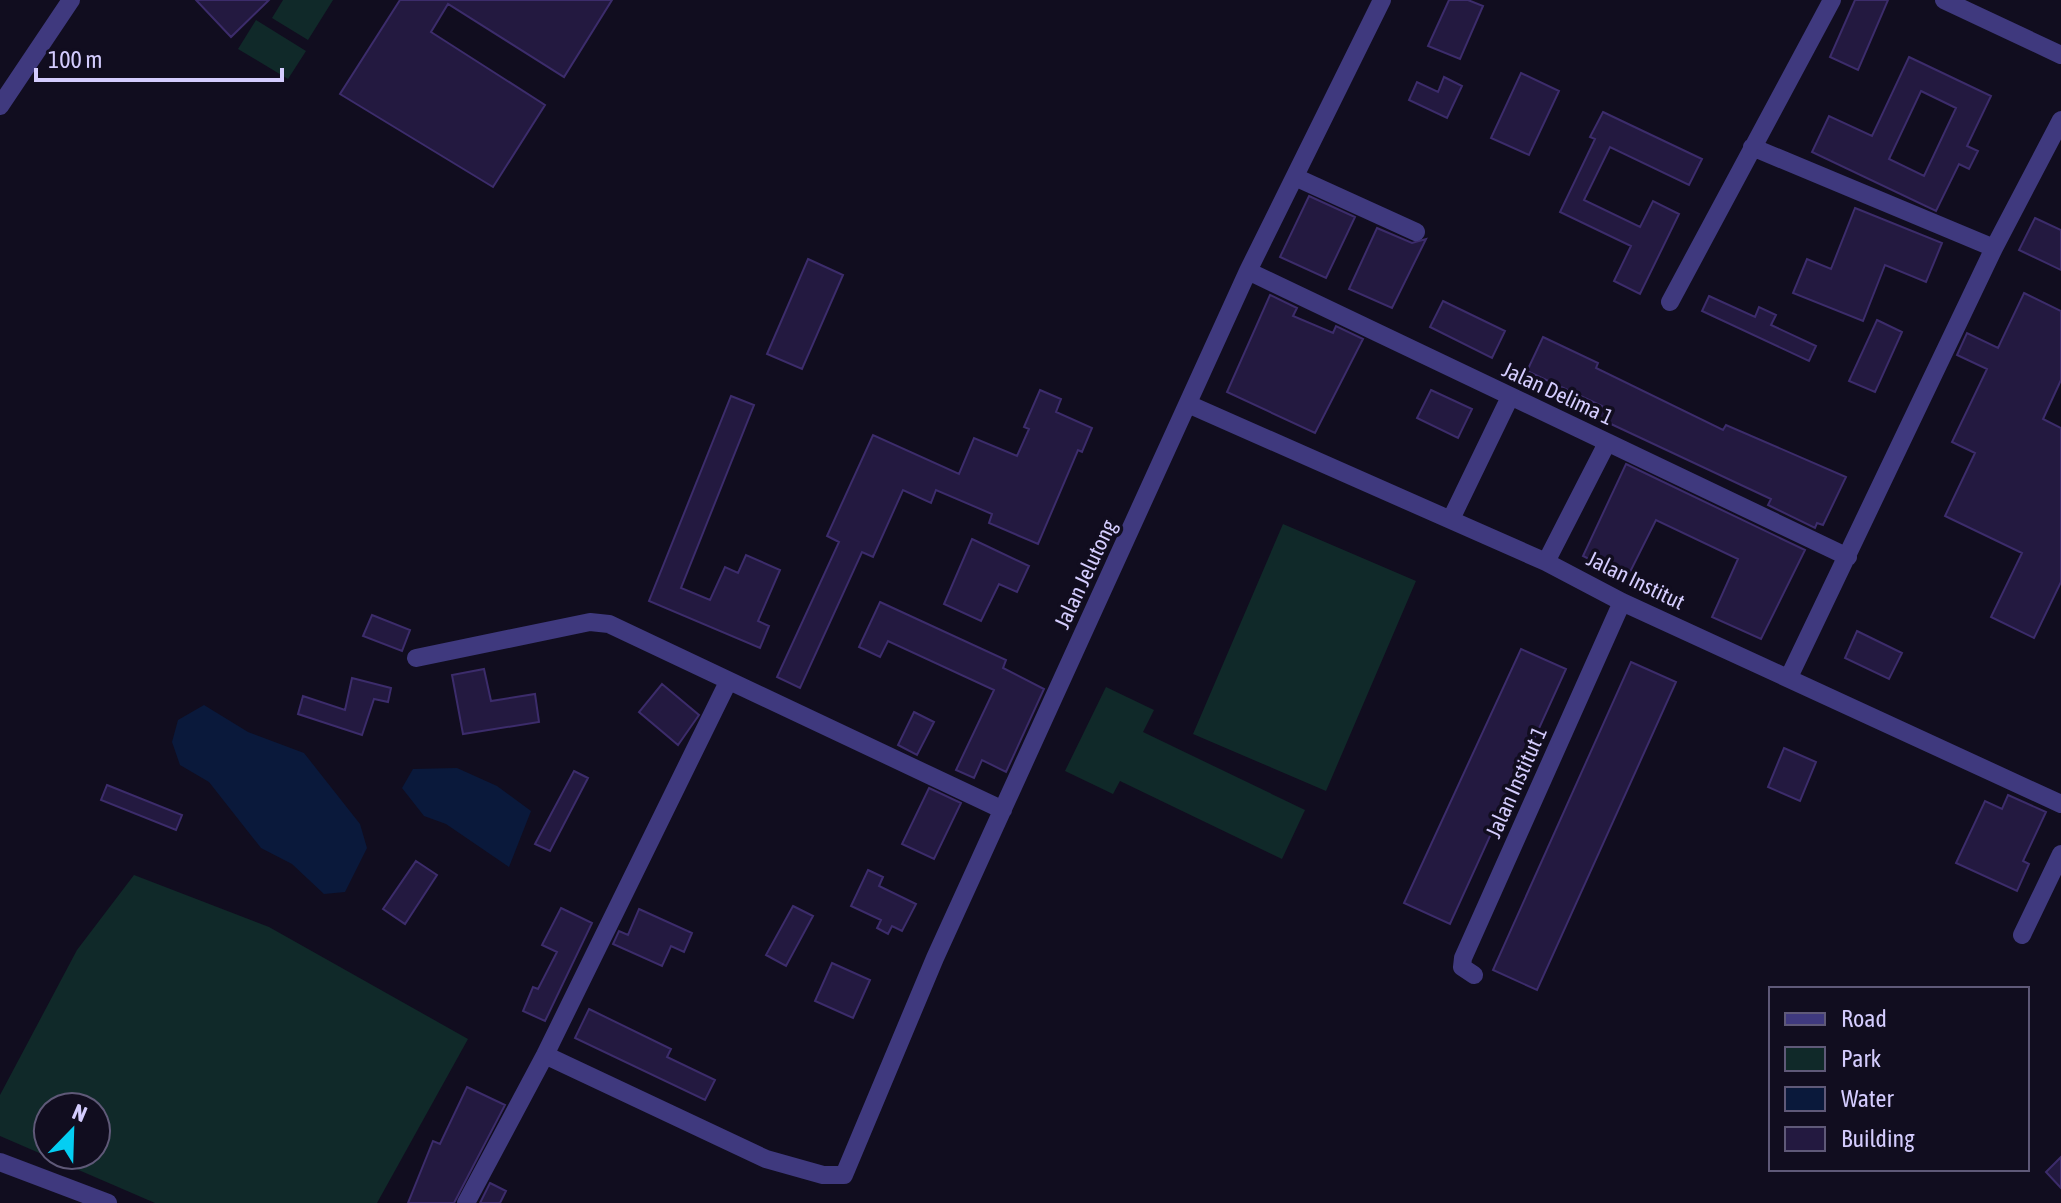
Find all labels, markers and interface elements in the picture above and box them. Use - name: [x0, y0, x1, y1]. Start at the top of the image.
- scale bar: [36, 32, 282, 82]
- text: 100 m: [48, 46, 102, 73]
- street label: Jalan Delima 1: [1498, 356, 1618, 430]
- street label: Jalan Jelutong: [1048, 515, 1122, 633]
- street label: Jalan Institut: [1583, 545, 1689, 615]
- street label: Jalan Institut 1: [1480, 722, 1552, 842]
- legend: [1769, 987, 2029, 1171]
- text: Road: [1841, 1005, 1887, 1032]
- text: Park: [1841, 1045, 1882, 1072]
- text: Water: [1841, 1085, 1894, 1112]
- north arrow: [32, 1091, 112, 1171]
- text: N: [69, 1098, 91, 1127]
- text: Building: [1841, 1125, 1915, 1152]

